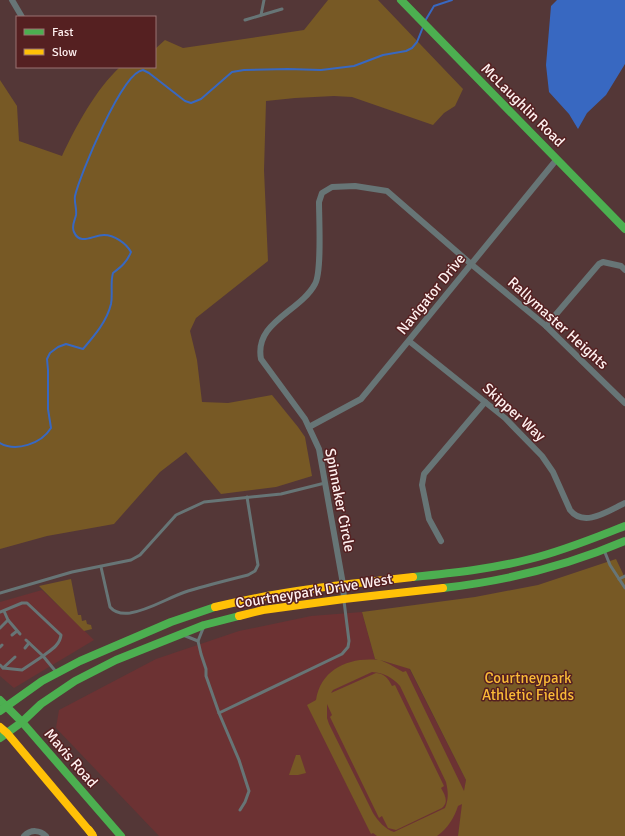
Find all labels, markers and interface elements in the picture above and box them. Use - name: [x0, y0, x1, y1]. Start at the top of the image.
- legend: [16, 16, 156, 68]
- text: Fast: [52, 25, 73, 40]
- text: Slow: [52, 45, 77, 60]
- street label: McLaughlin Road: [477, 59, 569, 151]
- street label: Navigator Drive: [393, 250, 469, 338]
- street label: Rallymaster Heights: [504, 273, 612, 373]
- street label: Skipper Way: [479, 379, 549, 445]
- street label: Spinnaker Circle: [321, 447, 359, 553]
- street label: Courtneypark Drive West: [234, 570, 394, 612]
- park label: Courtneypark Athletic Fields: [482, 669, 574, 704]
- street label: Mavis Road: [41, 725, 101, 791]

